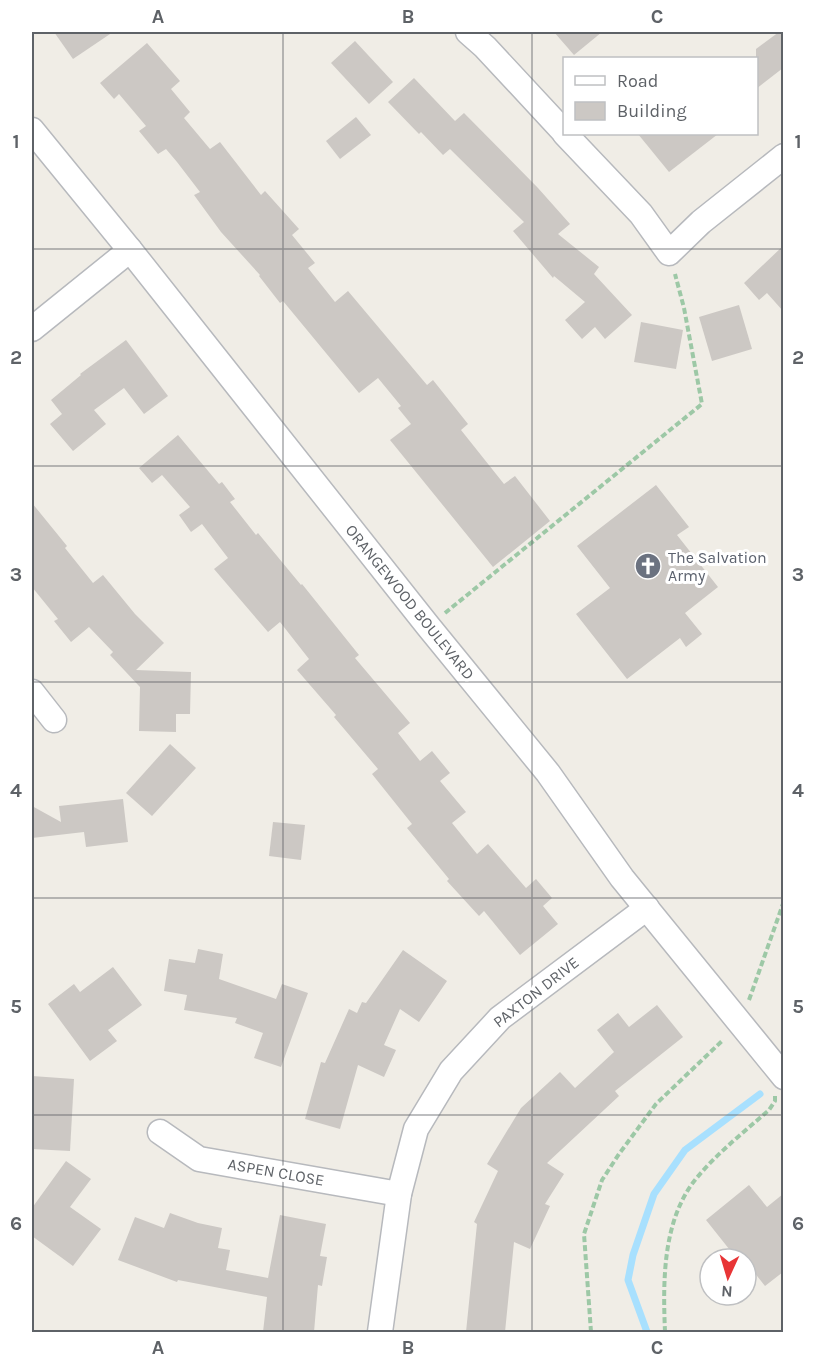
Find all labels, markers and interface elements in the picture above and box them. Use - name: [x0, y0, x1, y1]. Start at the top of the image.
- text: A: [152, 5, 165, 28]
- text: B: [402, 5, 414, 28]
- text: C: [651, 5, 663, 28]
- legend: [563, 57, 758, 135]
- text: Road: [617, 70, 658, 92]
- text: Building: [617, 100, 687, 122]
- text: 1: [12, 130, 20, 153]
- text: 1: [794, 130, 802, 153]
- text: 2: [10, 346, 22, 369]
- text: 2: [792, 346, 804, 369]
- street label: ORANGEWOOD BOULEVARD: [342, 521, 478, 683]
- place label: The Salvation Army: [668, 548, 767, 585]
- church icon: The Salvation Army: [633, 551, 663, 581]
- text: 3: [10, 563, 22, 586]
- text: 3: [792, 563, 804, 586]
- text: 4: [10, 779, 22, 802]
- text: 4: [792, 779, 804, 802]
- street label: PAXTON DRIVE: [489, 953, 583, 1031]
- text: 5: [10, 995, 22, 1018]
- text: 5: [792, 995, 804, 1018]
- street label: ASPEN CLOSE: [226, 1154, 326, 1190]
- text: 6: [10, 1212, 22, 1235]
- text: 6: [792, 1212, 804, 1235]
- north arrow: [698, 1247, 758, 1307]
- text: N: [721, 1282, 733, 1301]
- text: A: [152, 1336, 165, 1359]
- text: B: [402, 1336, 414, 1359]
- text: C: [651, 1336, 663, 1359]

